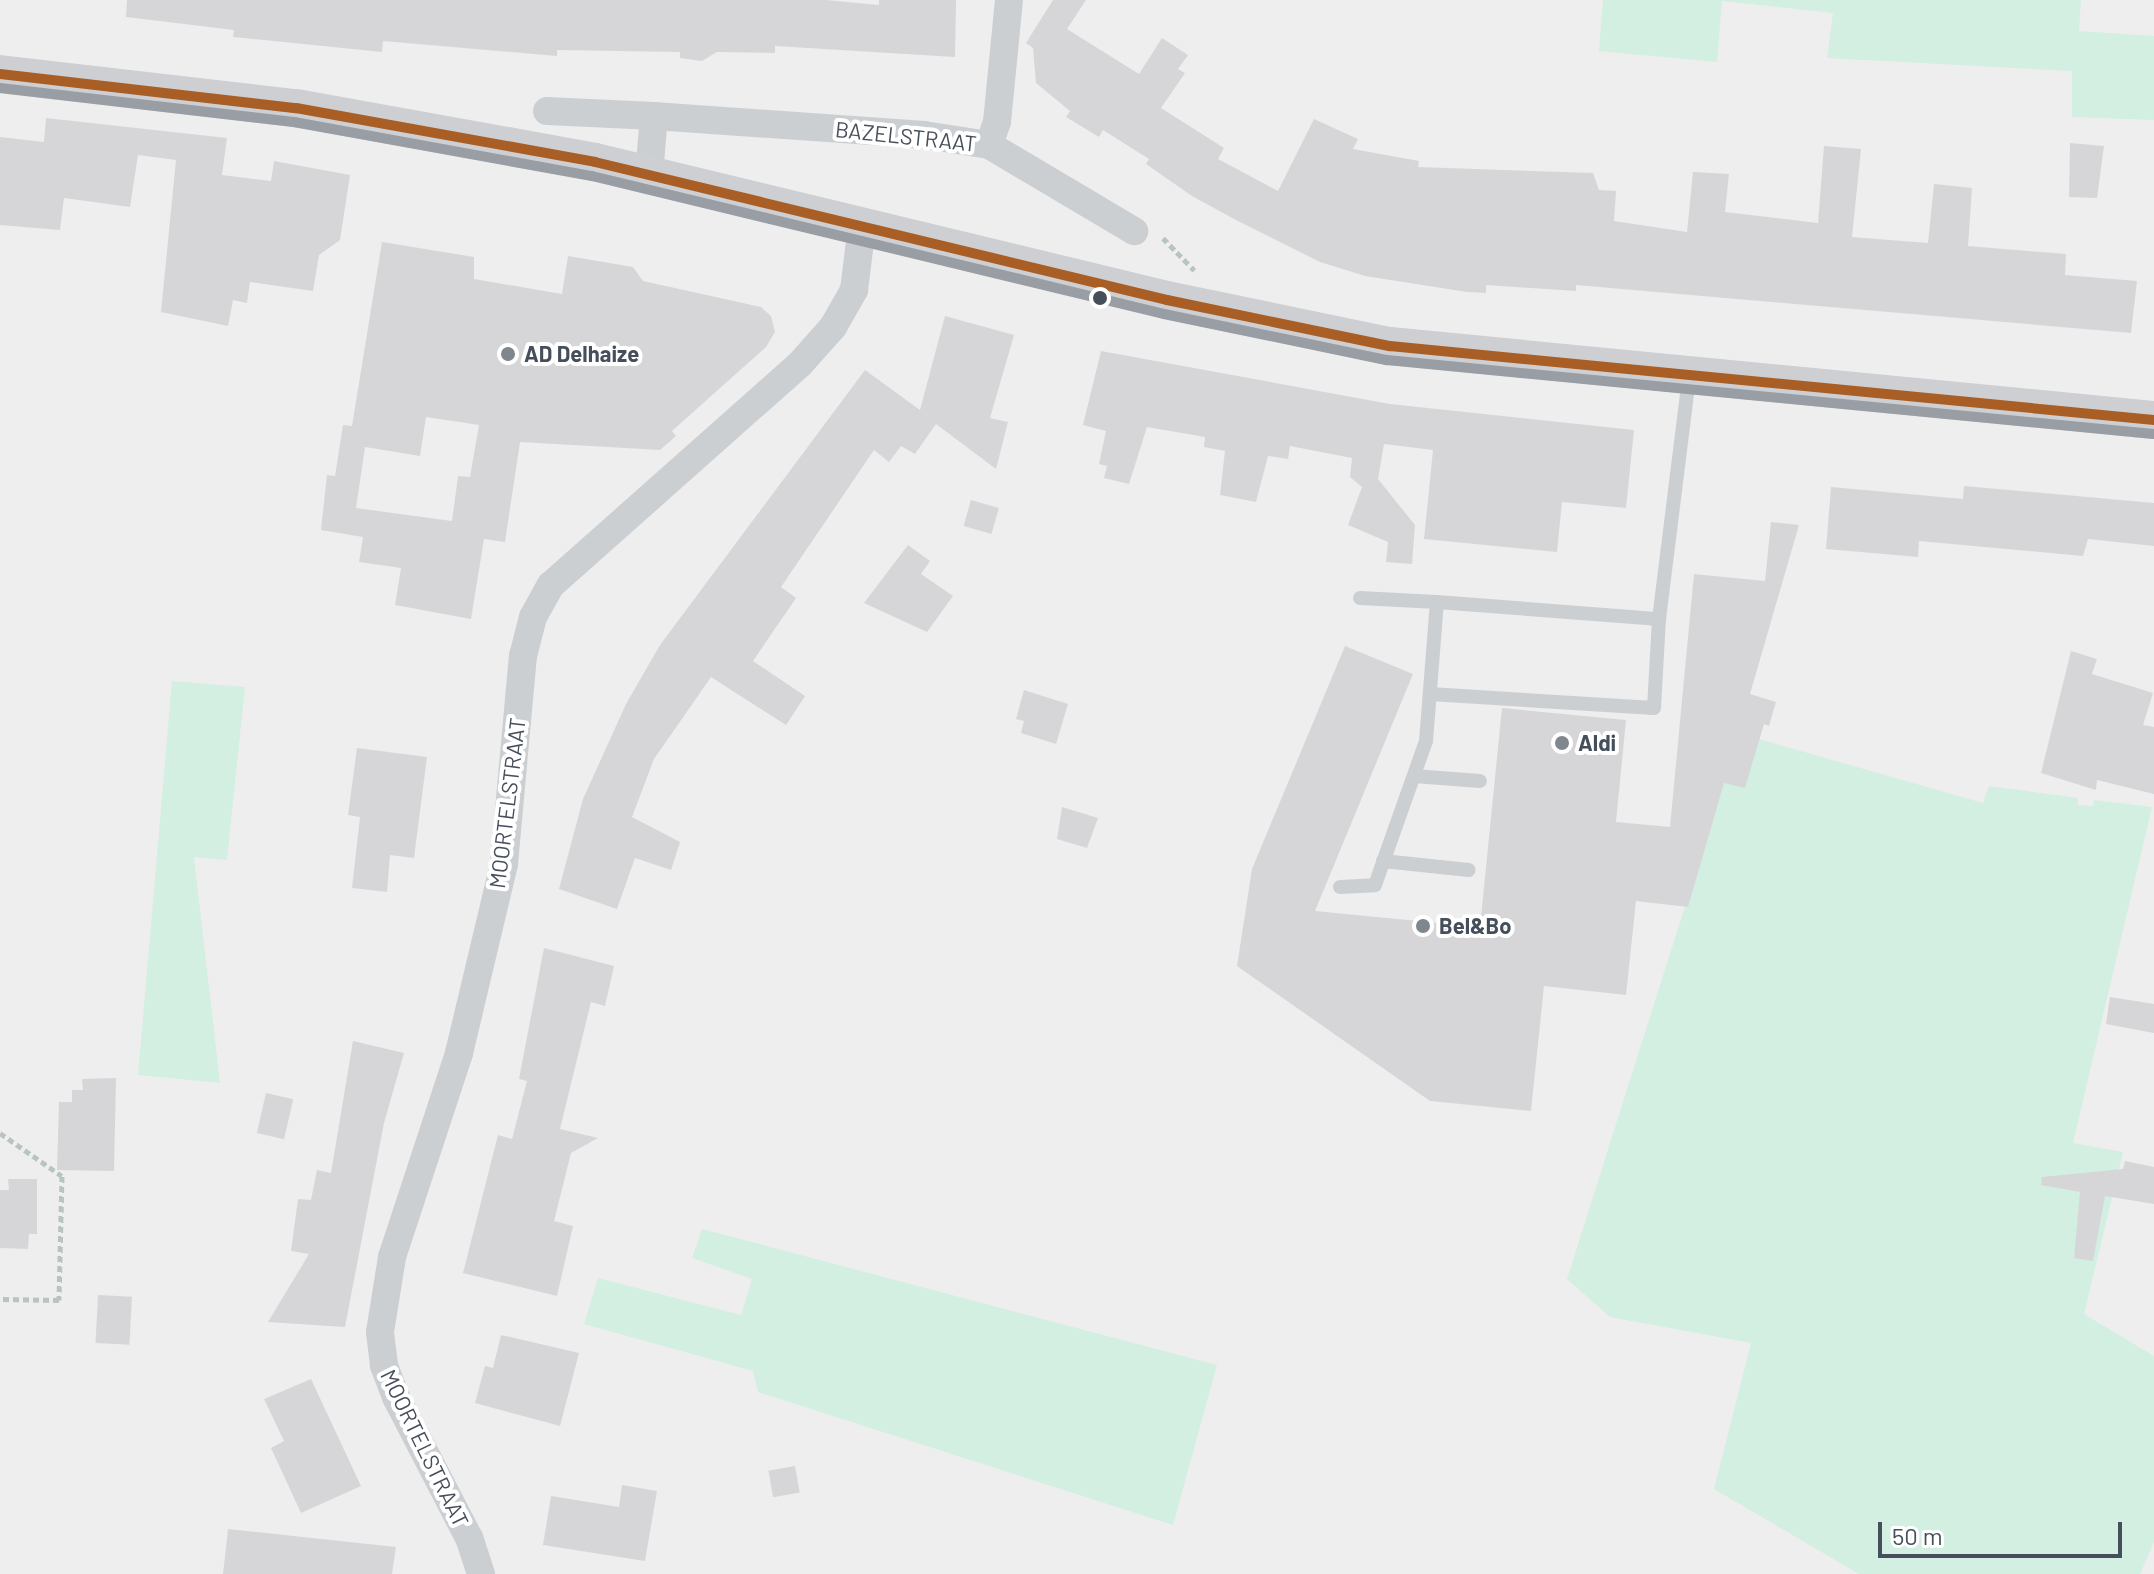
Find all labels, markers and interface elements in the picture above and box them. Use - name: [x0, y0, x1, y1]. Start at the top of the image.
- street label: BAZELSTRAAT: [834, 115, 978, 157]
- unlabelled marker: [1092, 290, 1108, 306]
- place label: AD Delhaize: [524, 341, 639, 367]
- marker: AD Delhaize: [499, 345, 517, 363]
- street label: MOORTELSTRAAT: [483, 716, 531, 890]
- place label: Aldi: [1578, 730, 1616, 756]
- marker: Aldi: [1553, 734, 1571, 752]
- place label: Bel&Bo: [1439, 913, 1511, 939]
- marker: Bel&Bo: [1414, 917, 1432, 935]
- street label: MOORTELSTRAAT: [375, 1365, 475, 1531]
- scale bar: [1882, 1506, 2126, 1556]
- text: 50 m: [1892, 1521, 1943, 1550]

